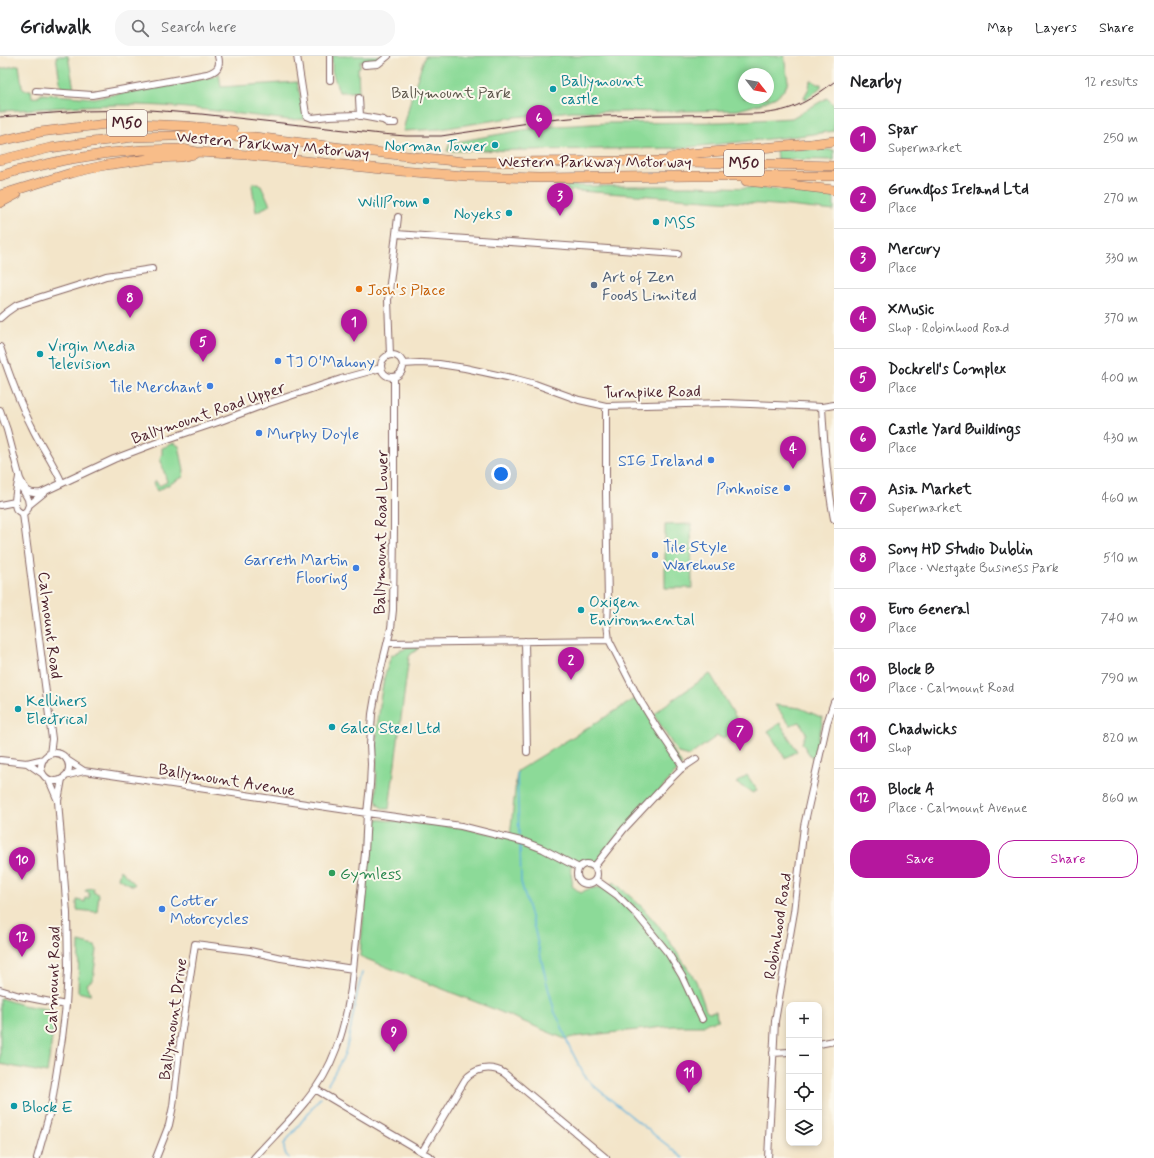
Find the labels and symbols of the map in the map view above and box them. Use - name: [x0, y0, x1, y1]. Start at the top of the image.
- north arrow: [738, 68, 774, 104]
- place label: Ballymount castle: [561, 71, 644, 110]
- park label: Ballymount Park: [391, 83, 511, 104]
- marker: Ballymount castle: [548, 84, 558, 94]
- pin: 6: [526, 105, 552, 138]
- road number: M50: [107, 110, 147, 136]
- street label: Western Parkway Motorway: [176, 127, 370, 164]
- place label: Norman Tower: [385, 136, 487, 157]
- marker: Norman Tower: [490, 140, 500, 150]
- road number: M50: [724, 150, 764, 176]
- street label: Western Parkway Motorway: [498, 152, 692, 173]
- pin: 3: [547, 183, 573, 216]
- place label: WillProm: [358, 192, 418, 213]
- marker: WillProm: [421, 196, 431, 206]
- place label: Noyeks: [454, 204, 501, 225]
- marker: Noyeks: [504, 208, 514, 218]
- place label: MSS: [664, 213, 695, 234]
- marker: MSS: [651, 217, 661, 227]
- place label: Art of Zen Foods Limited: [602, 267, 697, 306]
- place label: Josh's Place: [367, 280, 445, 301]
- marker: Art of Zen Foods Limited: [589, 280, 599, 290]
- marker: Josh's Place: [354, 284, 364, 294]
- pin: 8: [117, 285, 143, 318]
- pin: 1: [341, 309, 367, 342]
- pin: 5: [190, 329, 216, 362]
- place label: Virgin Media Television: [48, 336, 135, 375]
- marker: Virgin Media Television: [35, 349, 45, 359]
- place label: TJ O'Mahony: [286, 352, 375, 373]
- marker: TJ O'Mahony: [273, 356, 283, 366]
- place label: Tile Merchant: [110, 377, 202, 398]
- street label: Ballymount Road Upper: [129, 377, 289, 450]
- marker: Tile Merchant: [205, 381, 215, 391]
- street label: Turnpike Road: [603, 381, 701, 404]
- place label: Murphy Doyle: [267, 424, 359, 445]
- marker: Murphy Doyle: [254, 428, 264, 438]
- pin: 4: [780, 436, 806, 469]
- street label: Ballymount Road Lower: [370, 449, 393, 615]
- place label: SIG Ireland: [618, 451, 703, 472]
- marker: SIG Ireland: [706, 455, 716, 465]
- your location: [491, 464, 511, 484]
- place label: Pinknoise: [716, 479, 779, 500]
- marker: Pinknoise: [782, 483, 792, 493]
- place label: Tile Style Warehouse: [663, 537, 735, 576]
- place label: Garreth Martin Flooring: [243, 550, 348, 590]
- marker: Tile Style Warehouse: [650, 550, 660, 560]
- marker: Garreth Martin Flooring: [351, 563, 361, 573]
- street label: Calmount Road: [33, 570, 67, 680]
- place label: Oxigen Environmental: [589, 592, 695, 631]
- marker: Oxigen Environmental: [576, 605, 586, 615]
- pin: 2: [558, 647, 584, 680]
- place label: Kellihers Electrical: [26, 691, 87, 730]
- marker: Kellihers Electrical: [13, 704, 23, 714]
- place label: Galco Steel Ltd: [340, 718, 441, 739]
- pin: 7: [727, 718, 753, 751]
- marker: Galco Steel Ltd: [327, 722, 337, 732]
- street label: Ballymount Avenue: [157, 759, 297, 802]
- pin: 10: [9, 847, 35, 880]
- place label: Gymless: [340, 864, 401, 885]
- marker: Gymless: [327, 868, 337, 878]
- street label: Robinhood Road: [760, 872, 797, 981]
- place label: Cotter Motorcycles: [170, 891, 249, 930]
- marker: Cotter Motorcycles: [157, 904, 167, 914]
- pin: 12: [9, 924, 35, 957]
- street label: Calmount Road: [41, 926, 66, 1034]
- street label: Ballymount Drive: [155, 957, 192, 1082]
- pin: 9: [381, 1019, 407, 1052]
- pin: 11: [676, 1060, 702, 1093]
- place label: Block E: [22, 1097, 73, 1118]
- marker: Block E: [9, 1101, 19, 1111]

